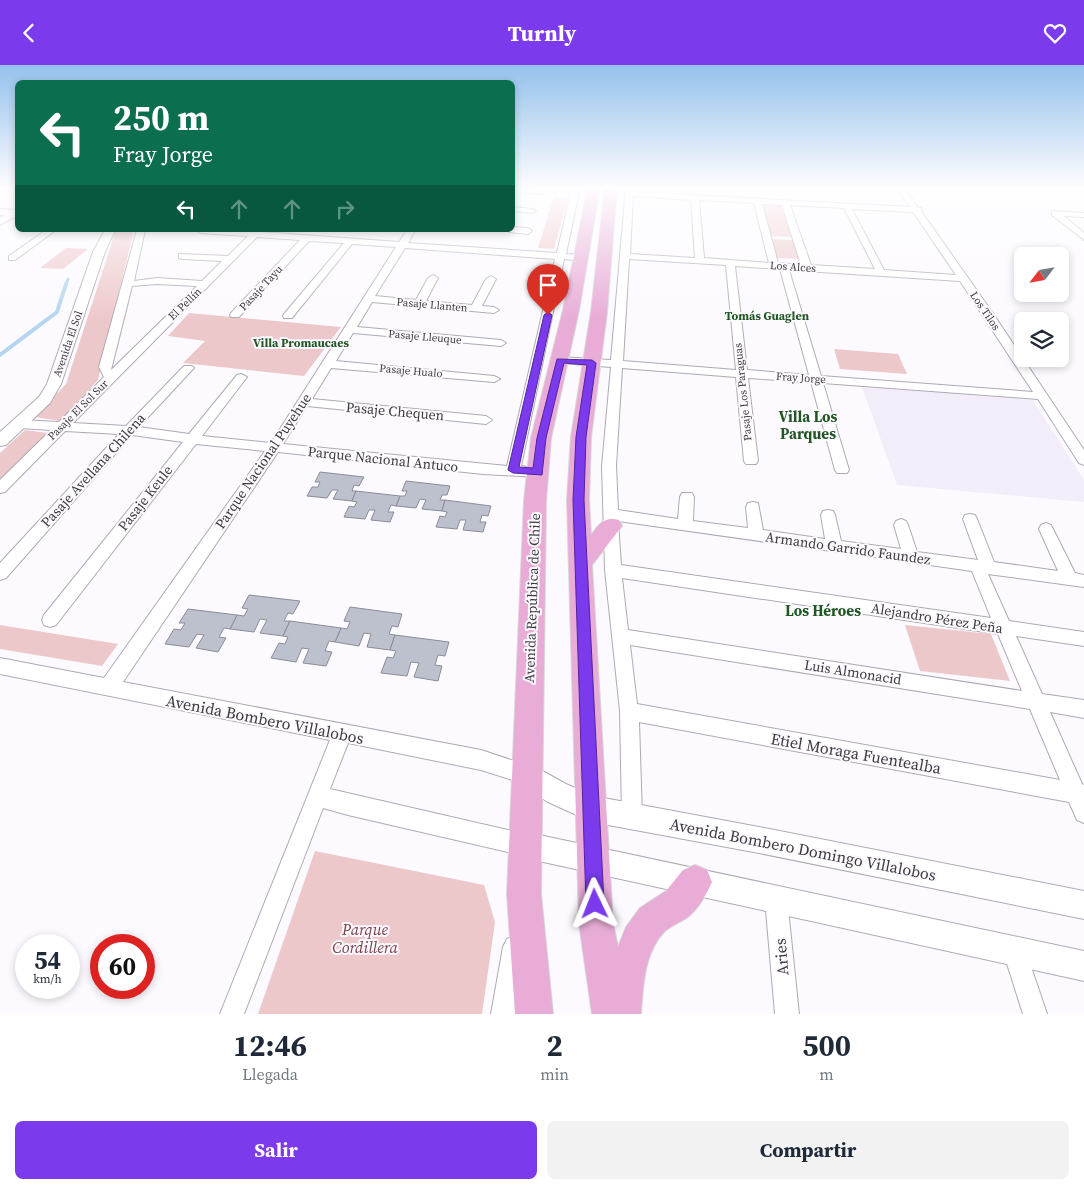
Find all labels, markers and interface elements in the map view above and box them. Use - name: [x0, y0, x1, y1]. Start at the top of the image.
- text: Turnly: [508, 18, 576, 48]
- icon: back: [15, 19, 43, 47]
- icon: heart: [1041, 19, 1069, 47]
- text: 250 m: [113, 94, 209, 142]
- icon: left: [30, 100, 95, 165]
- text: Fray Jorge: [113, 139, 213, 169]
- icon: left: [172, 195, 200, 223]
- icon: ahead: [225, 195, 253, 223]
- icon: ahead: [278, 195, 306, 223]
- icon: right: [331, 195, 359, 223]
- north arrow: [1014, 247, 1069, 303]
- map controls: [1014, 247, 1069, 367]
- street label: Los Alces: [769, 258, 817, 276]
- street label: Pasaje Tayu: [236, 262, 286, 314]
- pin: [527, 264, 569, 315]
- icon: arrive: [534, 271, 562, 299]
- street label: El Pellín: [165, 284, 205, 324]
- street label: Los Tilos: [967, 289, 1004, 334]
- street label: Pasaje Llanten: [396, 294, 469, 316]
- district label: Tomás Guaglen: [725, 308, 810, 324]
- street label: Avenida El Sol: [50, 309, 86, 379]
- button: layers: [1014, 312, 1069, 367]
- street label: Pasaje Lleuque: [388, 326, 463, 348]
- district label: Villa Promaucaes: [253, 335, 349, 351]
- street label: Pasaje Los Paraguas: [730, 342, 756, 442]
- street label: Pasaje Hualo: [379, 361, 443, 381]
- street label: Fray Jorge: [776, 369, 827, 387]
- street label: Pasaje El Sol Sur: [44, 376, 112, 444]
- street label: Parque Nacional Puyehue: [210, 389, 316, 533]
- street label: Pasaje Chequen: [345, 397, 446, 425]
- district label: Villa Los Parques: [779, 406, 838, 444]
- street label: Pasaje Avellana Chilena: [36, 408, 150, 532]
- street label: Parque Nacional Antuco: [307, 441, 459, 477]
- street label: Pasaje Keule: [113, 461, 177, 535]
- street label: Avenida República de Chile: [519, 513, 545, 683]
- street label: Armando Garrido Faundez: [764, 527, 932, 570]
- street label: Alejandro Pérez Peña: [870, 598, 1005, 638]
- district label: Los Héroes: [785, 600, 861, 621]
- street label: Luis Almonacid: [803, 654, 903, 690]
- street label: Avenida Bombero Villalobos: [164, 689, 366, 749]
- street label: Etiel Moraga Fuentealba: [769, 727, 944, 779]
- street label: Avenida Bombero Domingo Villalobos: [668, 812, 938, 886]
- position arrow: [568, 877, 620, 929]
- park label: Parque Cordillera: [332, 918, 398, 958]
- speed limit sign: 60: [90, 934, 155, 999]
- street label: Aries: [768, 937, 794, 977]
- text: 54: [34, 943, 61, 977]
- text: km/h: [33, 971, 62, 987]
- text: 12:46: [233, 1025, 307, 1066]
- text: 2: [546, 1025, 563, 1066]
- text: 500: [802, 1025, 851, 1066]
- text: Llegada: [242, 1063, 298, 1085]
- text: min: [540, 1063, 569, 1085]
- text: m: [819, 1063, 834, 1085]
- button: Salir: [15, 1121, 537, 1179]
- button: Compartir: [547, 1121, 1069, 1179]

